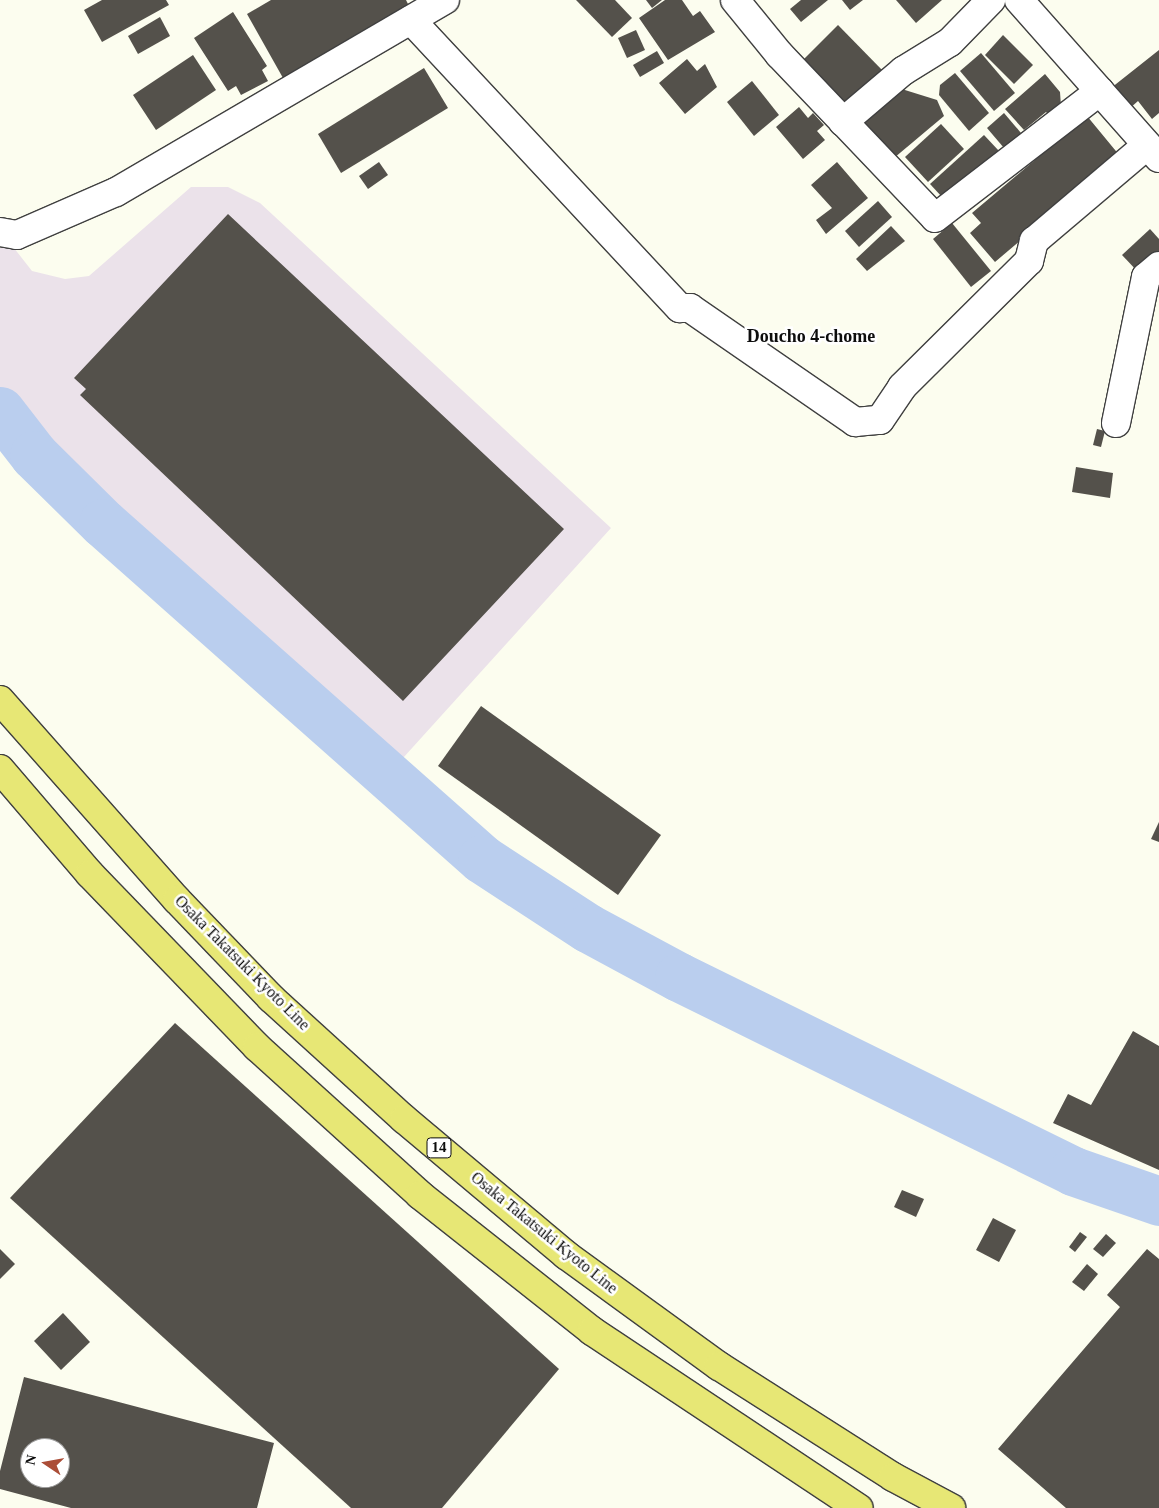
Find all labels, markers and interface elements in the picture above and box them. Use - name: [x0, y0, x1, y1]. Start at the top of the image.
- district label: Doucho 4-chome: [736, 325, 886, 347]
- street label: Osaka Takatsuki Kyoto Line: [164, 885, 320, 1041]
- road number: 14: [424, 1136, 454, 1160]
- street label: Osaka Takatsuki Kyoto Line: [459, 1162, 629, 1304]
- north arrow: [20, 1438, 70, 1488]
- text: N: [22, 1453, 39, 1466]

